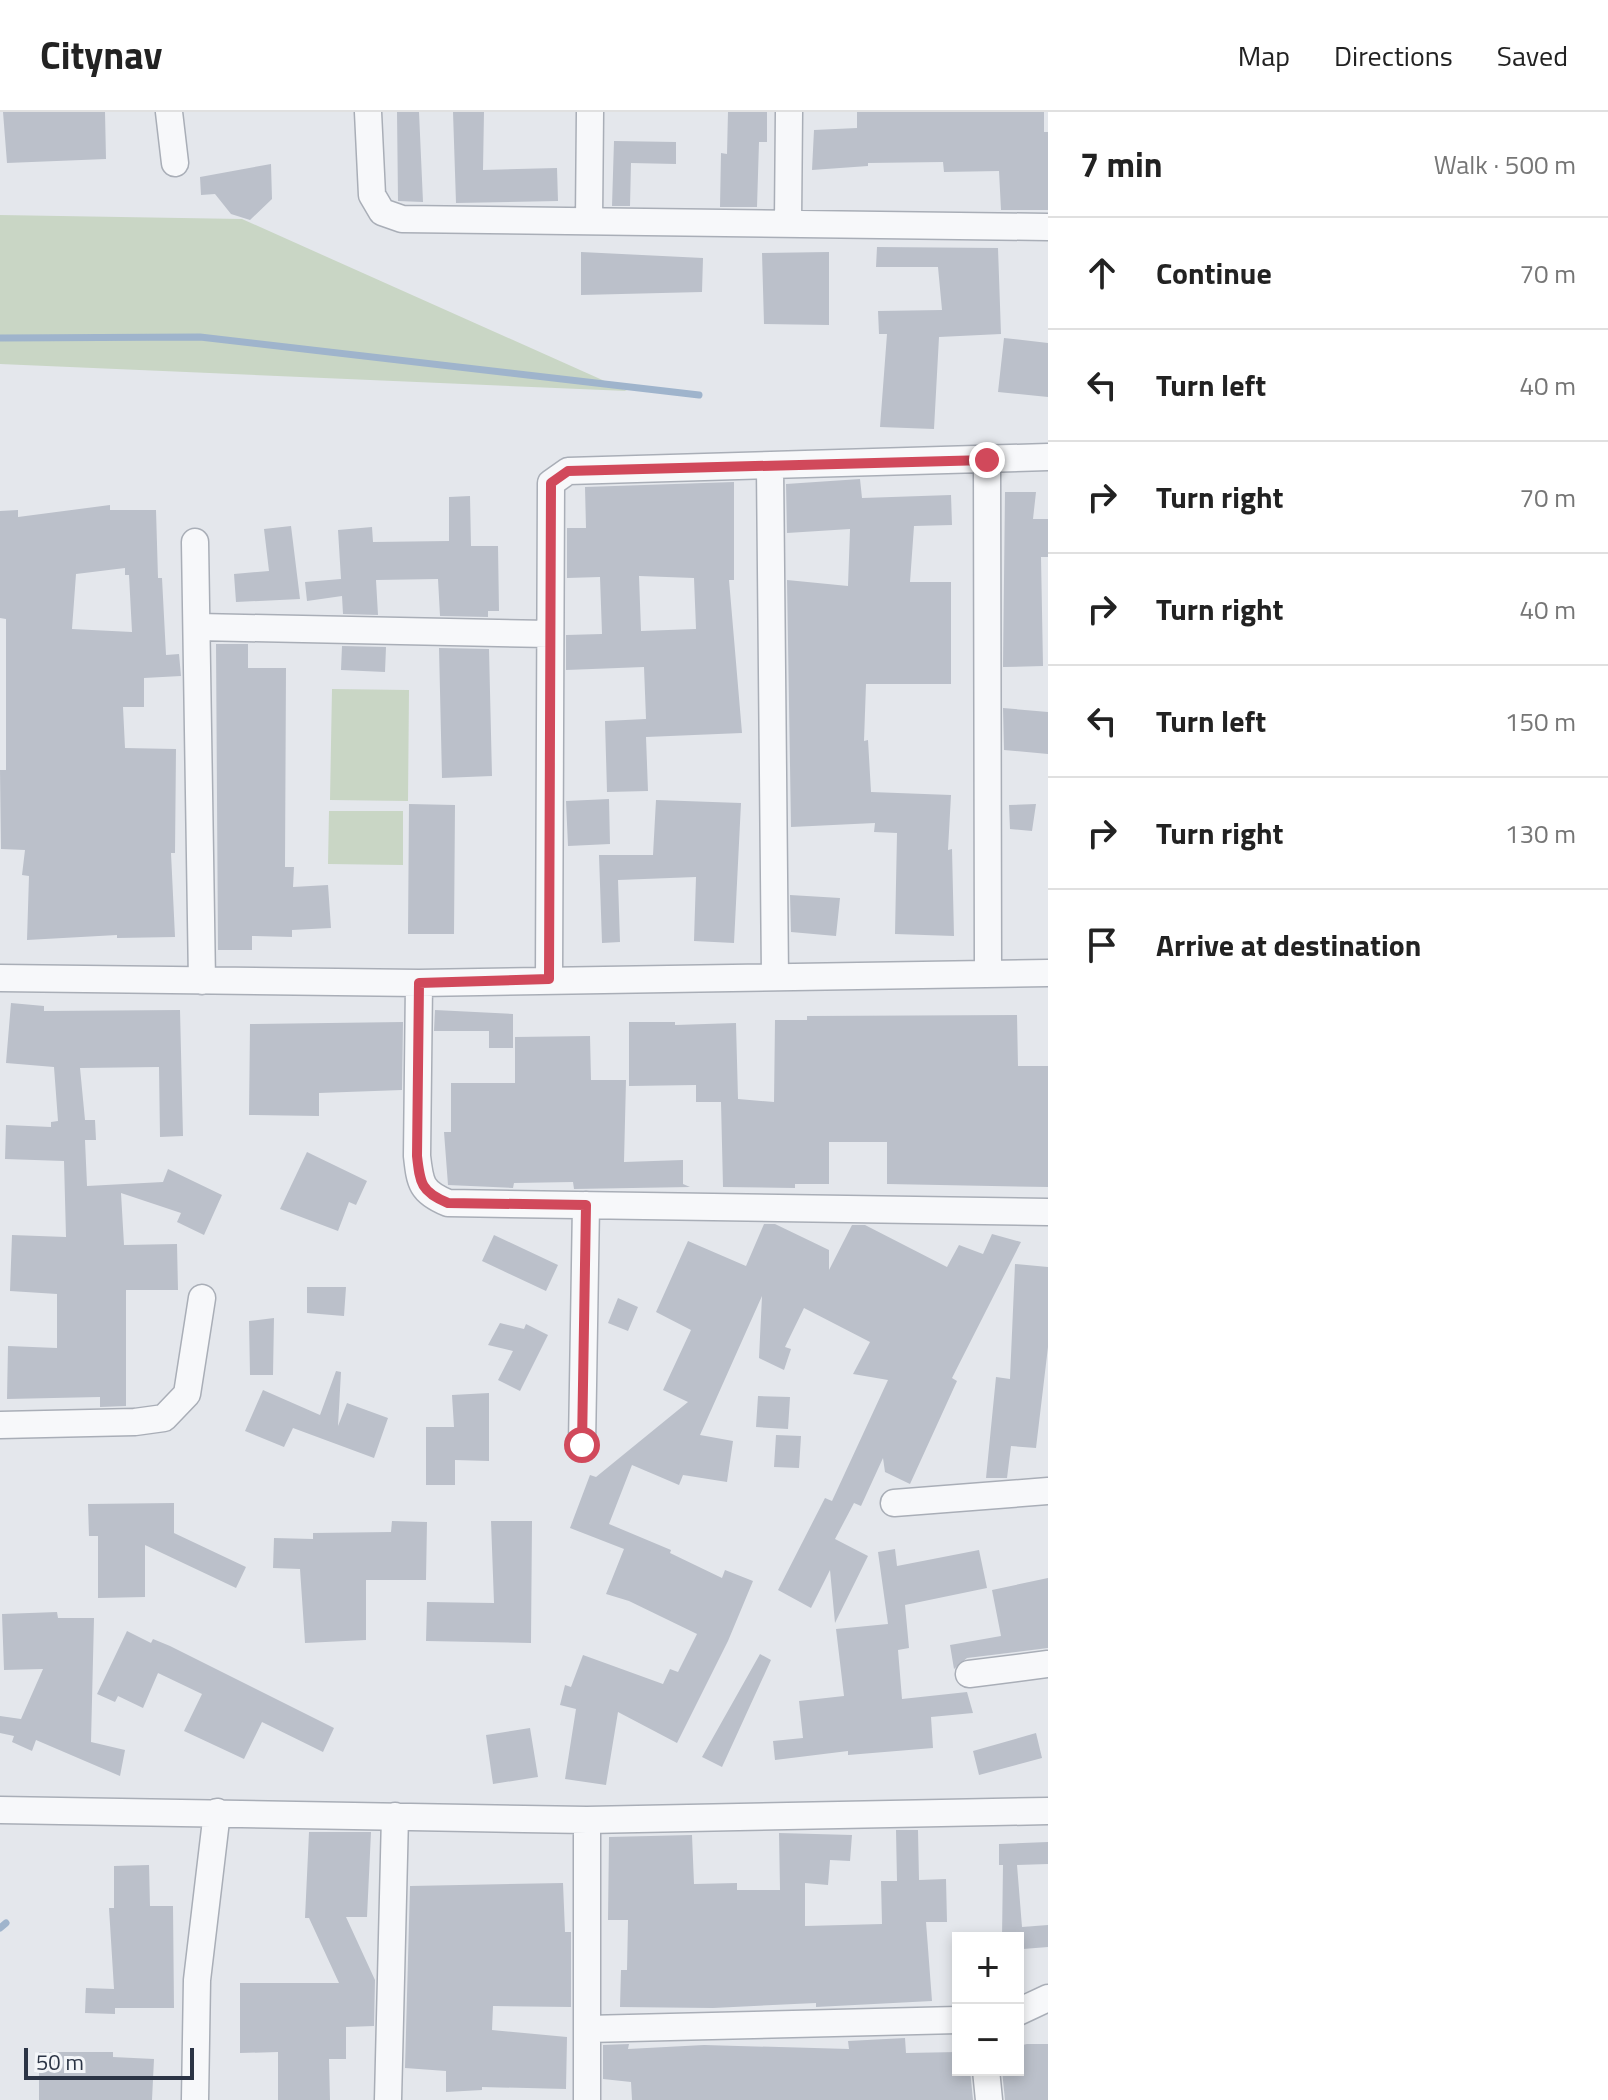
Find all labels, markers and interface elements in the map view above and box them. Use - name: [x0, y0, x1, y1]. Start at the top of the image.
- text: Citynav: [40, 26, 162, 84]
- text: Map: [1238, 34, 1290, 77]
- text: Directions: [1334, 34, 1453, 77]
- text: Saved: [1497, 34, 1568, 77]
- text: 7 min: [1080, 138, 1163, 190]
- text: Walk · 500 m: [1434, 145, 1576, 184]
- text: Continue: [1156, 250, 1272, 296]
- icon: ahead: [1080, 251, 1124, 295]
- text: 70 m: [1519, 254, 1576, 293]
- text: Turn left: [1156, 362, 1266, 408]
- icon: left: [1080, 363, 1124, 407]
- text: 40 m: [1519, 366, 1576, 405]
- route end: [969, 442, 1005, 478]
- text: Turn right: [1156, 474, 1284, 520]
- icon: right: [1080, 475, 1124, 519]
- text: 70 m: [1519, 478, 1576, 517]
- text: Turn right: [1156, 586, 1284, 632]
- icon: right: [1080, 587, 1124, 631]
- text: 40 m: [1519, 590, 1576, 629]
- text: Turn left: [1156, 698, 1266, 744]
- icon: left: [1080, 699, 1124, 743]
- text: 150 m: [1505, 702, 1576, 741]
- text: Turn right: [1156, 810, 1284, 856]
- icon: right: [1080, 811, 1124, 855]
- text: 130 m: [1505, 814, 1576, 853]
- text: Arrive at destination: [1156, 922, 1421, 968]
- icon: arrive: [1080, 923, 1124, 967]
- route start: [564, 1427, 600, 1463]
- map controls: [952, 1932, 1024, 2076]
- button: +: [952, 1932, 1024, 2004]
- button: −: [952, 2004, 1024, 2076]
- scale bar: [24, 2044, 194, 2080]
- text: 50 m: [36, 2045, 84, 2079]

